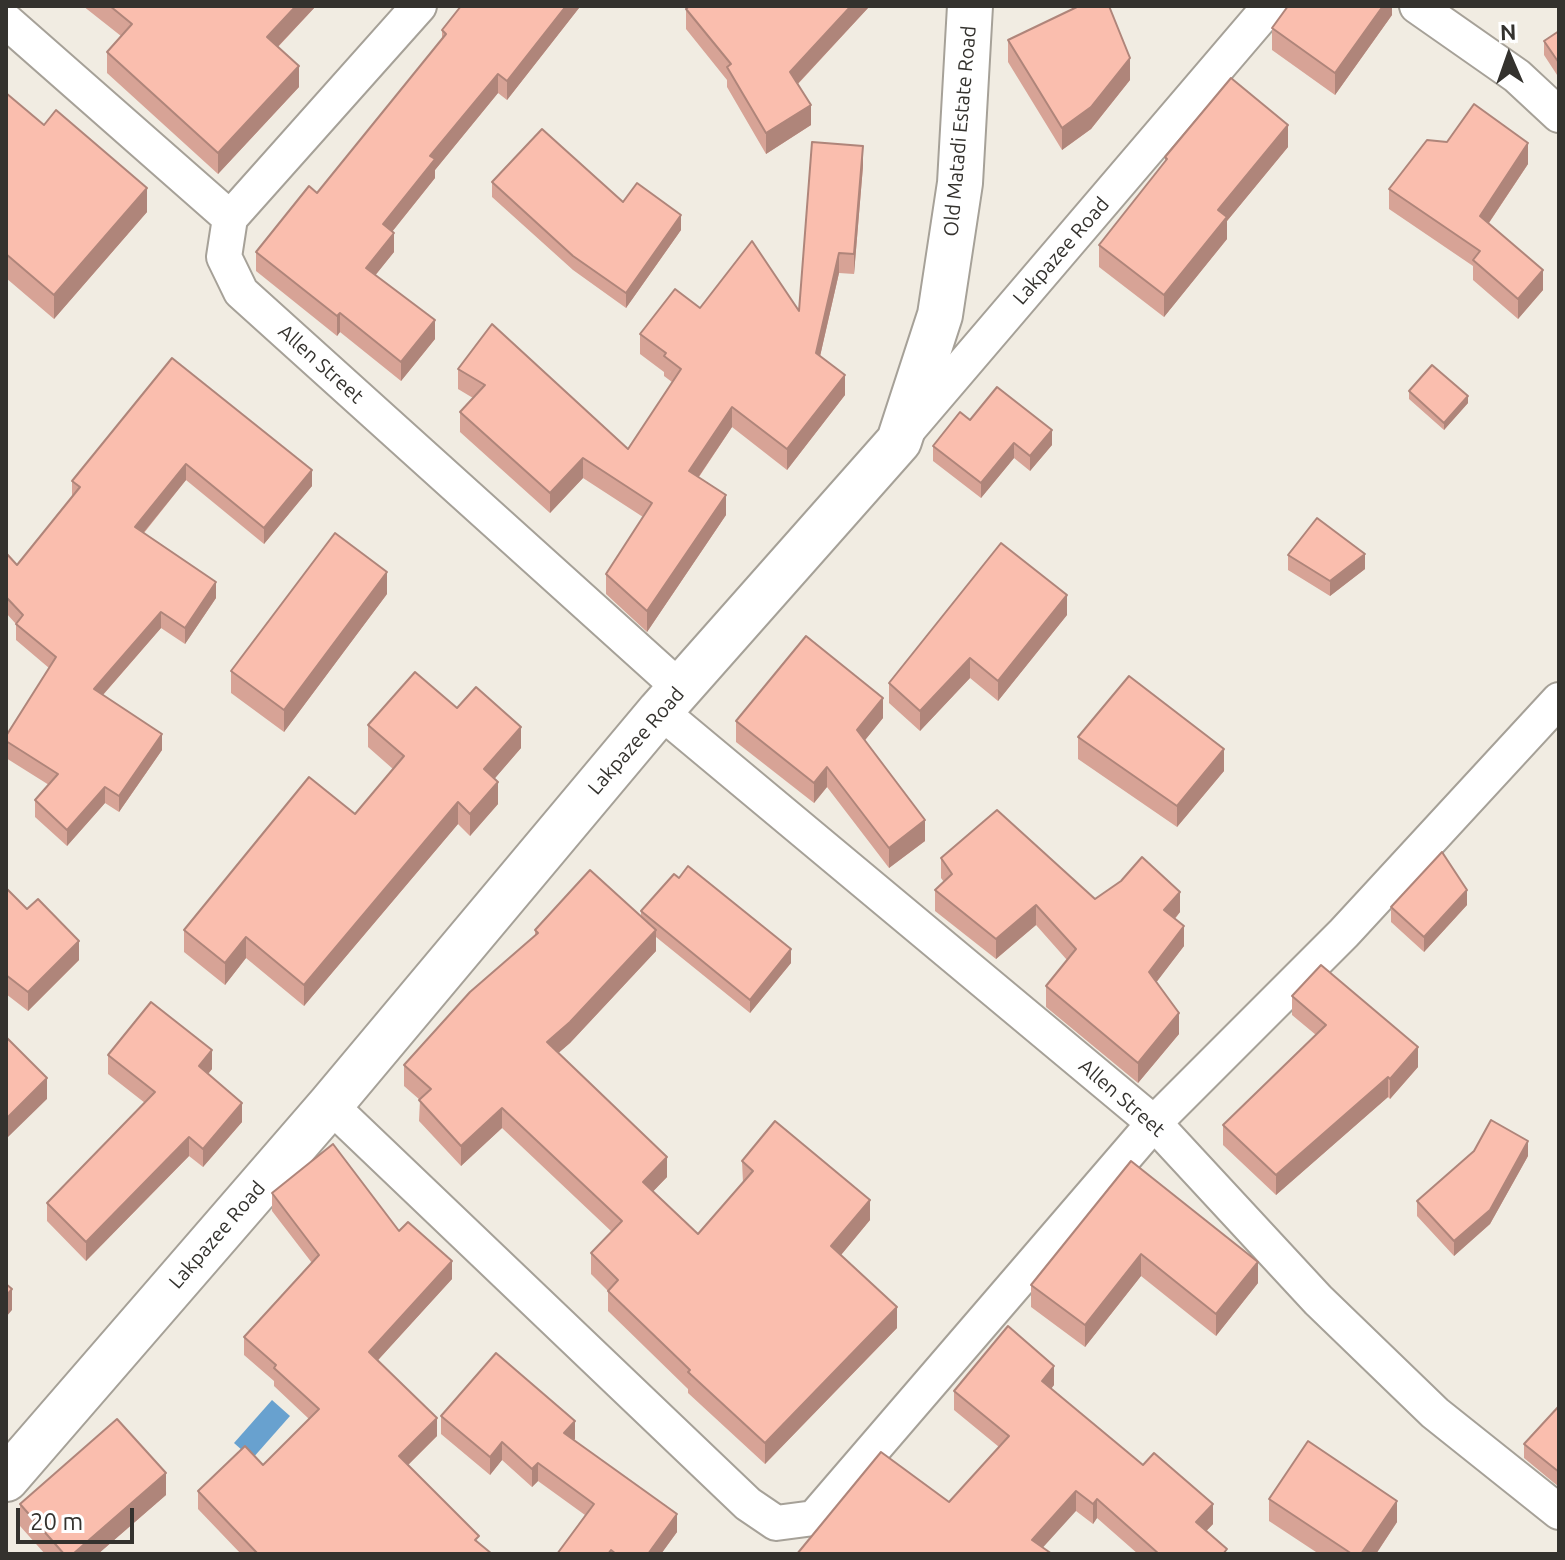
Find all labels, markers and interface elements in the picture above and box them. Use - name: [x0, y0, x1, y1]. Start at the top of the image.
- north arrow: [1469, 16, 1549, 96]
- text: N: [1499, 19, 1517, 44]
- street label: Old Matadi Estate Road: [939, 25, 981, 237]
- street label: Lakpazee Road: [1008, 192, 1114, 310]
- street label: Allen Street: [273, 319, 369, 409]
- street label: Lakpazee Road: [583, 682, 689, 800]
- street label: Allen Street: [1074, 1054, 1170, 1142]
- street label: Lakpazee Road: [164, 1176, 270, 1294]
- scale bar: [20, 1492, 138, 1542]
- text: 20 m: [30, 1508, 83, 1535]

